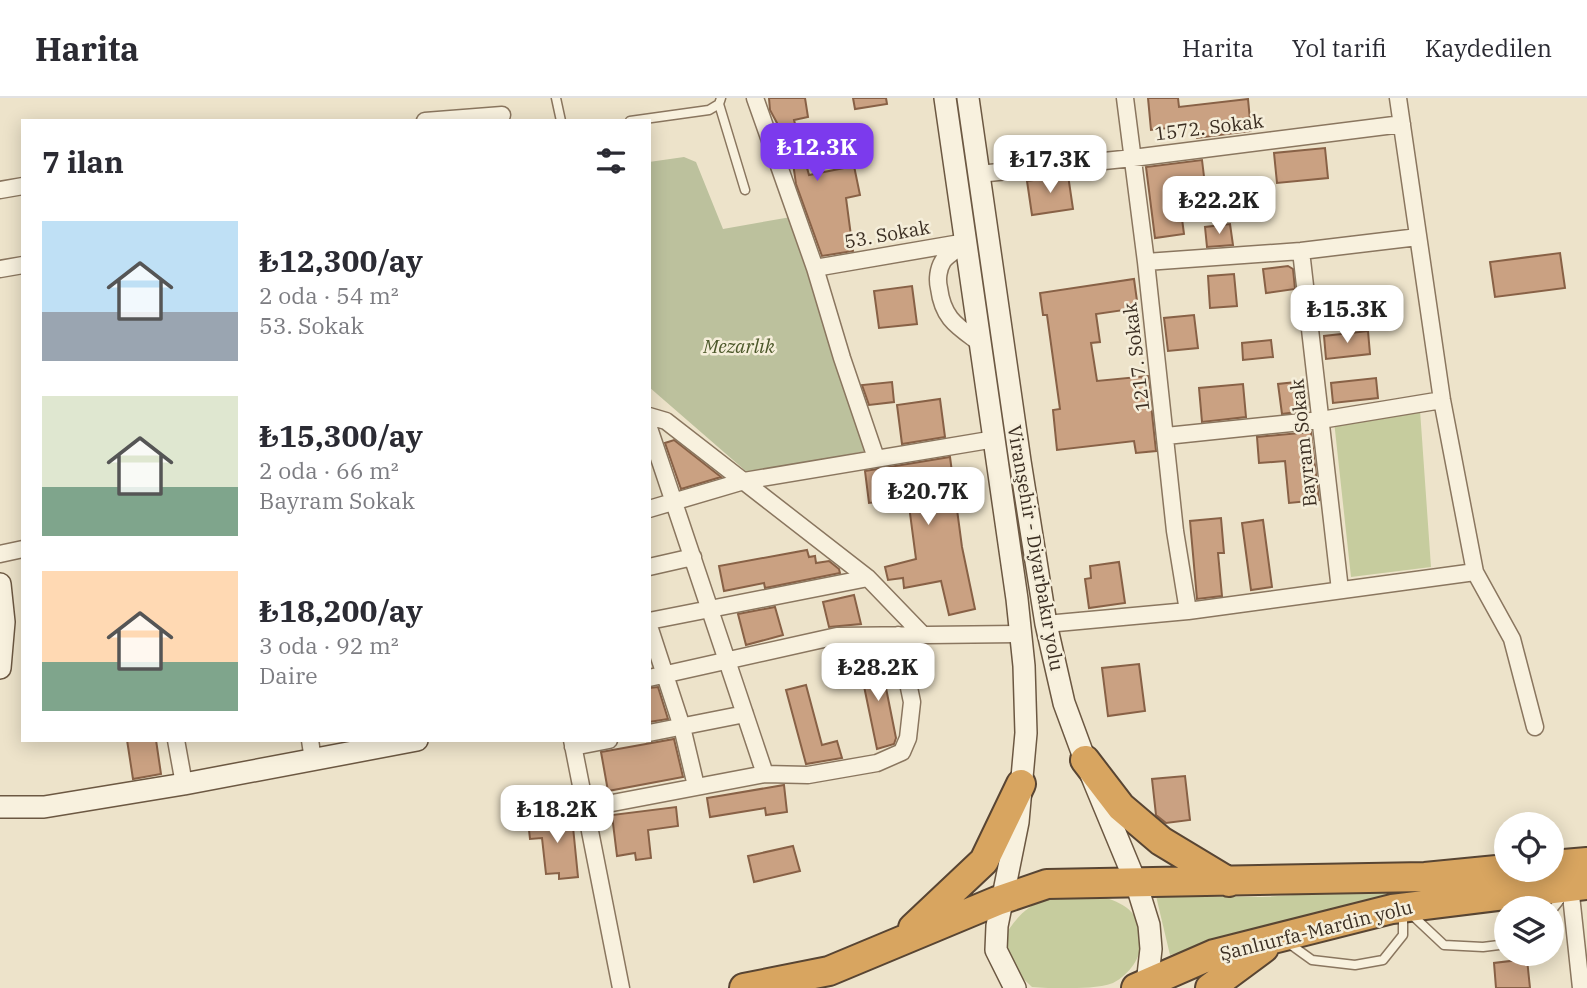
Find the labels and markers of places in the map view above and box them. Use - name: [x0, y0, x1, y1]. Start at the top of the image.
- pin: ₺12.3K: [760, 123, 874, 183]
- pin: ₺17.3K: [993, 136, 1107, 195]
- pin: ₺22.2K: [1162, 176, 1276, 236]
- pin: ₺15.3K: [1290, 286, 1404, 345]
- pin: ₺20.7K: [871, 468, 985, 527]
- pin: ₺28.2K: [821, 644, 935, 703]
- pin: ₺18.2K: [500, 786, 614, 845]

